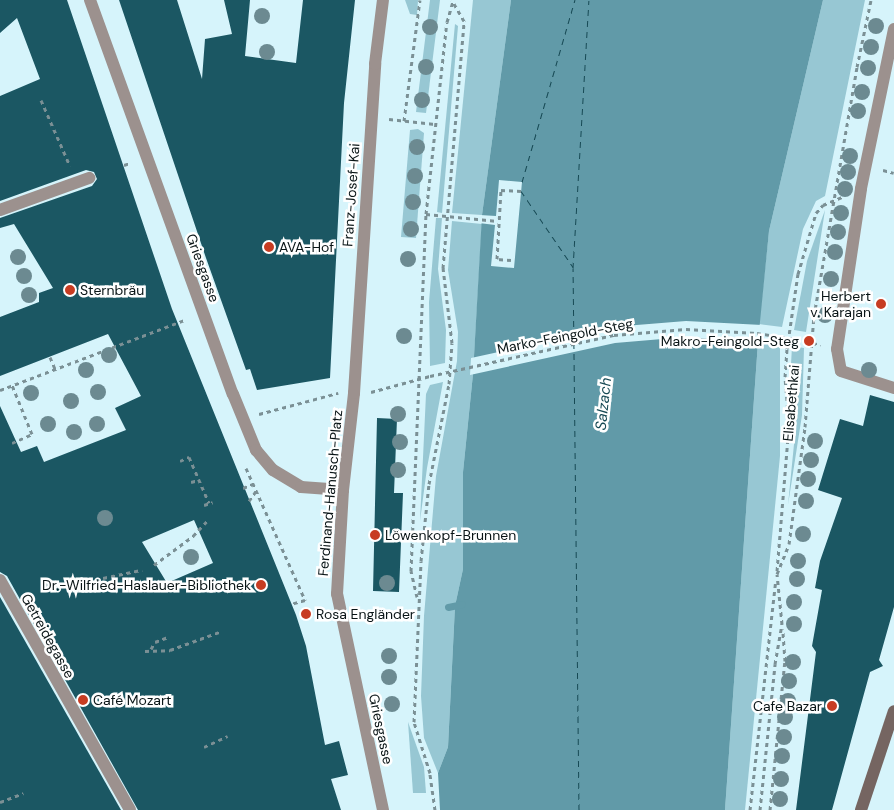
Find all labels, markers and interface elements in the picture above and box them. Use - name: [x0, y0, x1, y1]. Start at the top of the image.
- street label: Franz-Josef-Kai: [339, 143, 363, 247]
- street label: Griesgasse: [183, 232, 223, 304]
- place label: AVA-Hof: [279, 239, 334, 255]
- marker: AVA-Hof: [263, 241, 275, 253]
- place label: Sternbräu: [80, 282, 144, 298]
- marker: Sternbräu: [64, 284, 76, 296]
- place label: Herbert v. Karajan: [810, 288, 871, 321]
- marker: Herbert v. Karajan: [875, 298, 887, 310]
- street label: Marko-Feingold-Steg: [496, 315, 634, 357]
- place label: Makro-Feingold-Steg: [661, 333, 799, 349]
- marker: Makro-Feingold-Steg: [803, 335, 815, 347]
- street label: Elisabethkai: [779, 364, 803, 442]
- water label: Salzach: [592, 377, 616, 431]
- street label: Ferdinand-Hanusch-Platz: [314, 409, 346, 577]
- place label: Löwenkopf-Brunnen: [385, 527, 516, 543]
- marker: Löwenkopf-Brunnen: [369, 529, 381, 541]
- place label: Dr.-Wilfried-Haslauer-Bibliothek: [42, 577, 251, 593]
- marker: Dr.-Wilfried-Haslauer-Bibliothek: [255, 579, 267, 591]
- street label: Getreidegasse: [18, 591, 78, 681]
- place label: Rosa Engländer: [316, 606, 415, 622]
- marker: Rosa Engländer: [300, 608, 312, 620]
- place label: Café Mozart: [93, 692, 172, 708]
- street label: Griesgasse: [365, 692, 397, 766]
- marker: Café Mozart: [77, 694, 89, 706]
- place label: Cafe Bazar: [753, 698, 822, 714]
- marker: Cafe Bazar: [826, 700, 838, 712]

